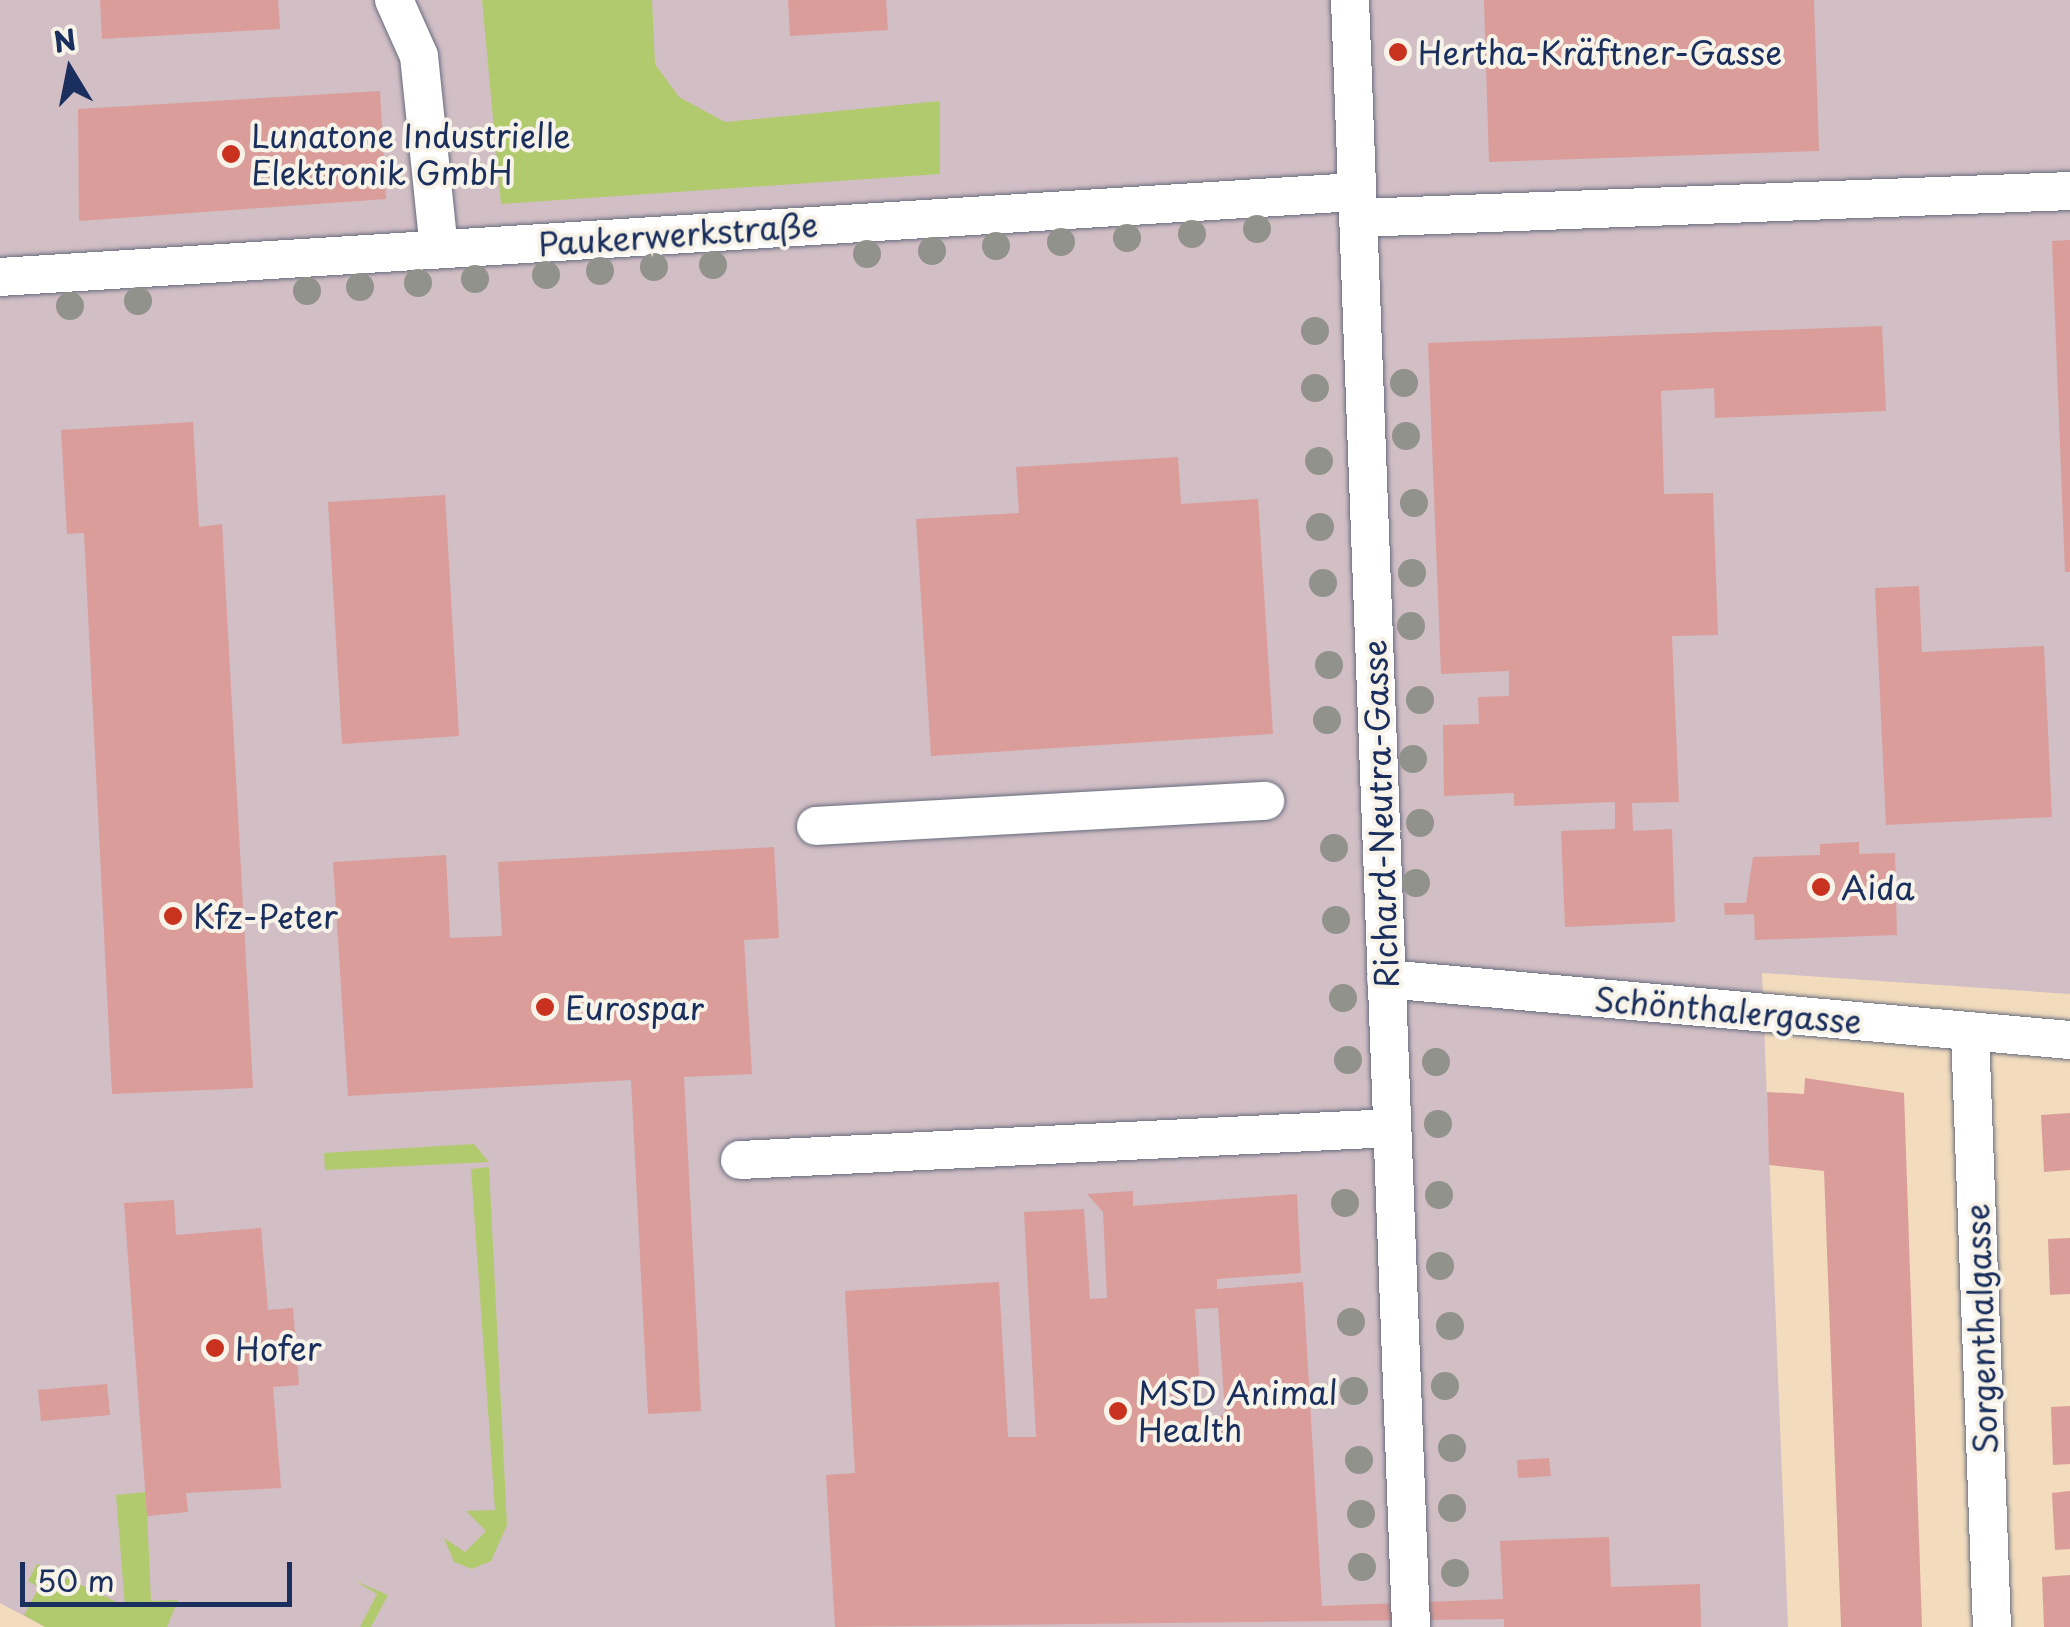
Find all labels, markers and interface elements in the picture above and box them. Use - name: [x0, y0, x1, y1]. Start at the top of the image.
- text: N: [50, 17, 79, 63]
- north arrow: [20, 20, 120, 120]
- place label: Hertha-Kräftner-Gasse: [1418, 33, 1782, 71]
- marker: Hertha-Kräftner-Gasse: [1387, 41, 1409, 63]
- place label: Lunatone Industrielle Elektronik GmbH: [251, 117, 572, 192]
- marker: Lunatone Industrielle Elektronik GmbH: [220, 143, 242, 165]
- street label: Paukerwerkstraße: [537, 205, 819, 263]
- street label: Richard-Neutra-Gasse: [1355, 639, 1405, 989]
- place label: Aida: [1841, 868, 1915, 906]
- marker: Aida: [1810, 876, 1832, 898]
- place label: Kfz-Peter: [193, 897, 338, 935]
- marker: Kfz-Peter: [162, 905, 184, 927]
- street label: Schönthalergasse: [1593, 979, 1863, 1041]
- place label: Eurospar: [565, 988, 704, 1026]
- marker: Eurospar: [534, 996, 556, 1018]
- street label: Sorgenthalgasse: [1957, 1203, 2005, 1455]
- place label: Hofer: [235, 1329, 322, 1367]
- marker: Hofer: [204, 1337, 226, 1359]
- place label: MSD Animal Health: [1138, 1374, 1335, 1449]
- marker: MSD Animal Health: [1107, 1400, 1129, 1422]
- scale bar: [25, 1542, 298, 1604]
- text: 50 m: [37, 1557, 115, 1602]

